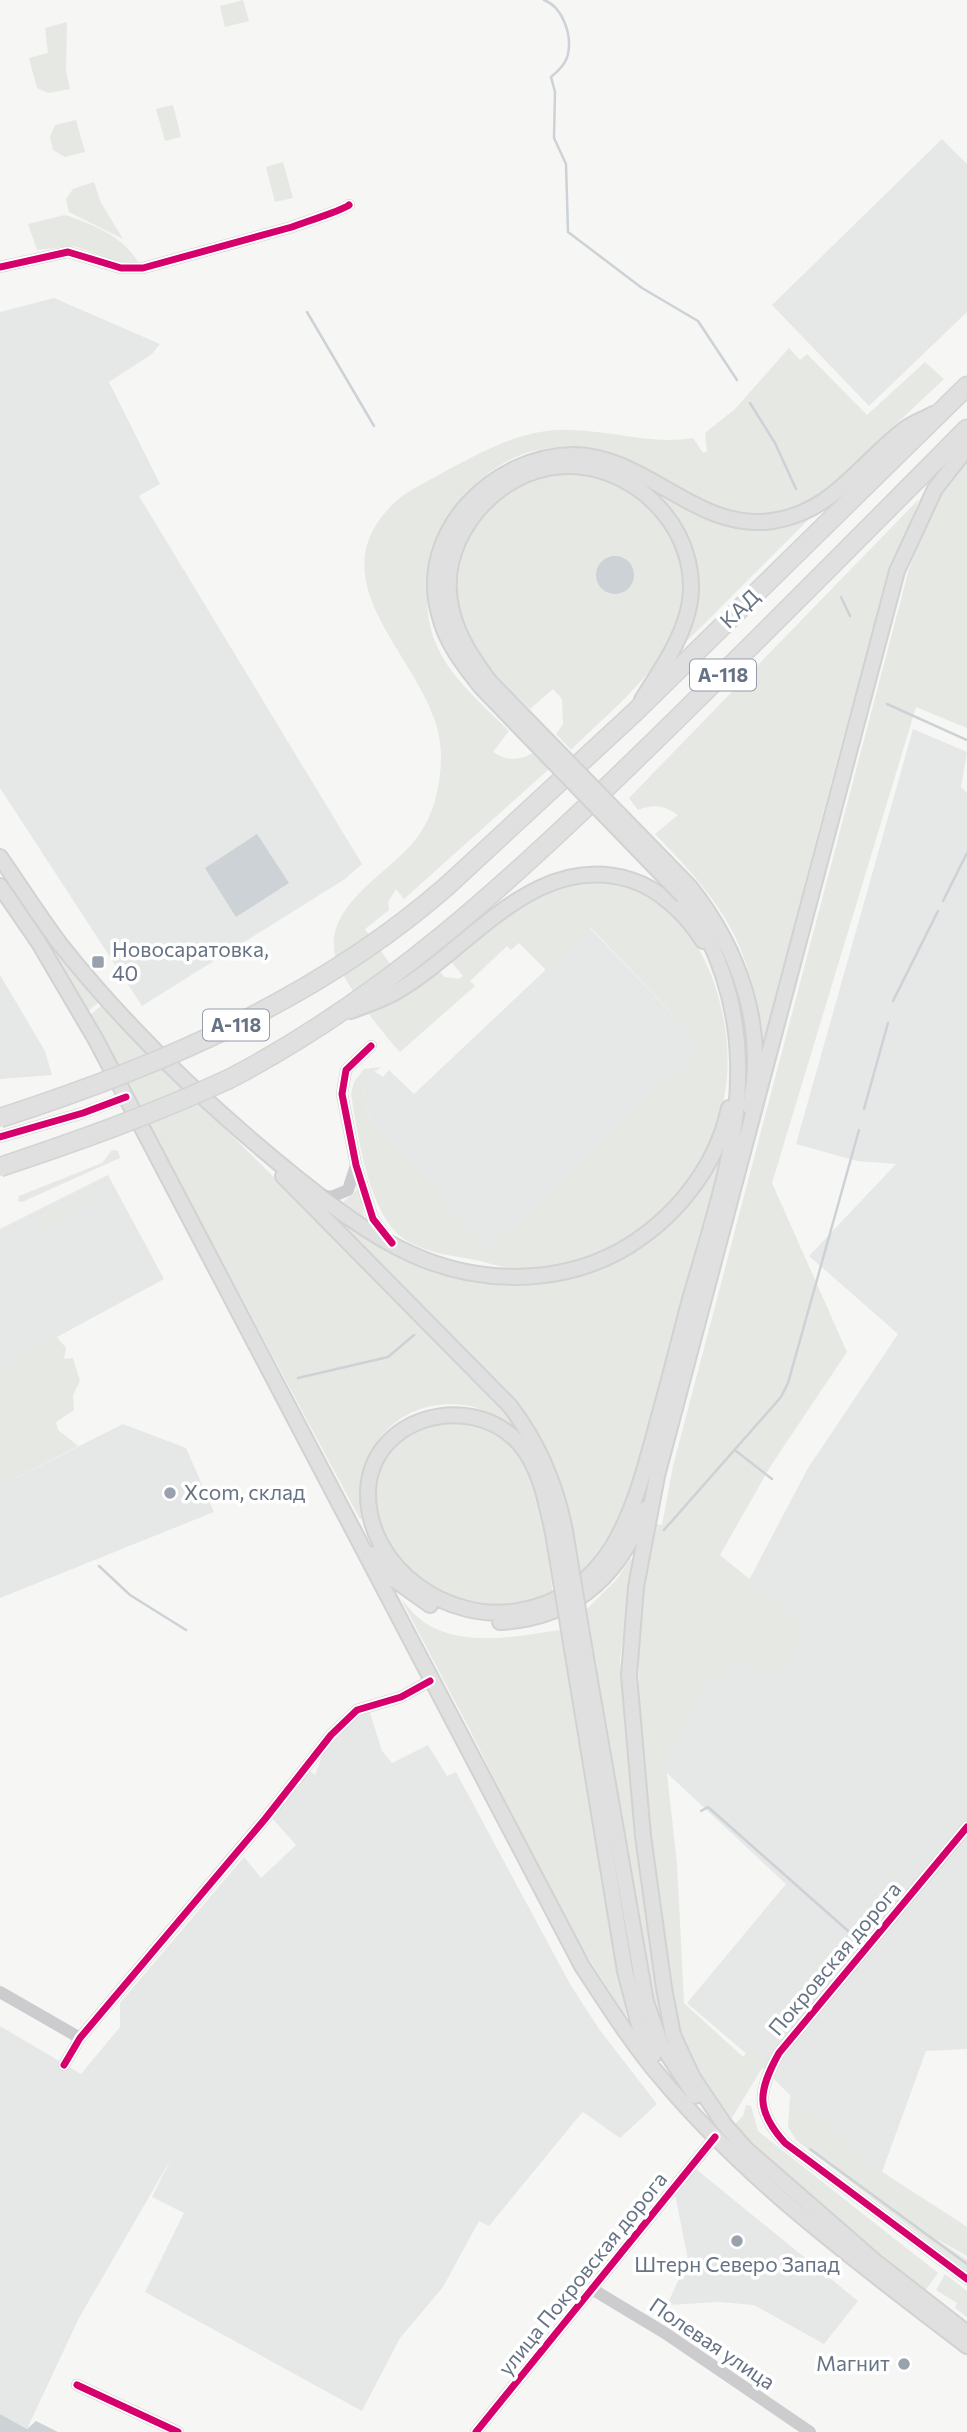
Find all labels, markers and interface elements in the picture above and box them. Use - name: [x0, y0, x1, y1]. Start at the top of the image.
- street label: КАД: [714, 583, 764, 633]
- road number: А-118: [690, 660, 756, 690]
- place label: Новосаратовка, 40: [112, 936, 269, 985]
- marker: Новосаратовка, 40: [90, 954, 106, 970]
- road number: А-118: [203, 1009, 269, 1040]
- place label: Xсom, склад: [184, 1479, 305, 1504]
- marker: Xсom, склад: [162, 1485, 178, 1501]
- street label: Покровская дорога: [762, 1876, 905, 2040]
- street label: улица Покровская дорога: [492, 2166, 672, 2380]
- marker: Штерн Северо Запад: [729, 2233, 745, 2249]
- place label: Штерн Северо Запад: [634, 2251, 840, 2276]
- street label: Полевая улица: [645, 2292, 780, 2394]
- place label: Магнит: [816, 2350, 890, 2375]
- marker: Магнит: [896, 2356, 912, 2372]

